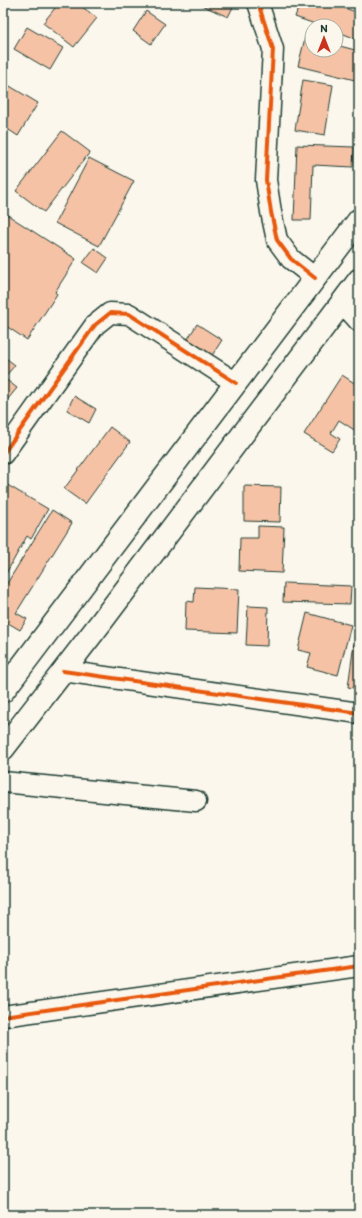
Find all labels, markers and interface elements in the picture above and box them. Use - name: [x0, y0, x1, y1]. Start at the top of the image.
- north arrow: [304, 18, 344, 58]
- text: N: [320, 22, 328, 35]

